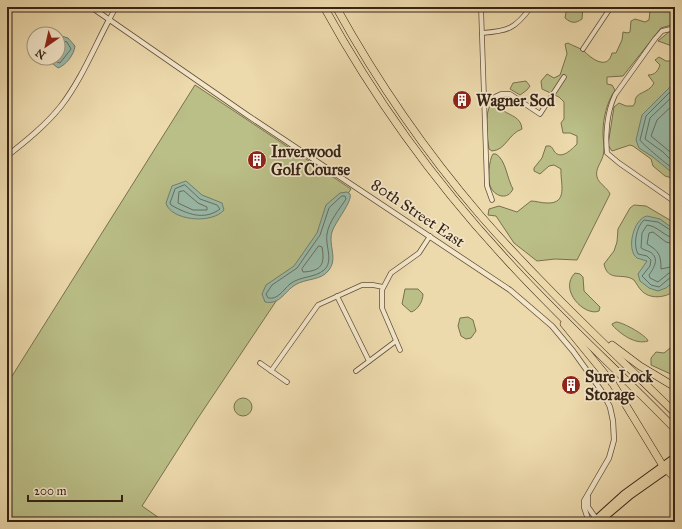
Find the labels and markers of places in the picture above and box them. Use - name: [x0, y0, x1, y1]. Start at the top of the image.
- building icon: Wagner Sod: [451, 89, 473, 111]
- place label: Wagner Sod: [476, 91, 556, 111]
- place label: Inverwood Golf Course: [271, 142, 350, 179]
- building icon: Inverwood Golf Course: [246, 149, 268, 171]
- place label: Sure Lock Storage: [585, 367, 653, 405]
- building icon: Sure Lock Storage: [560, 374, 582, 396]

